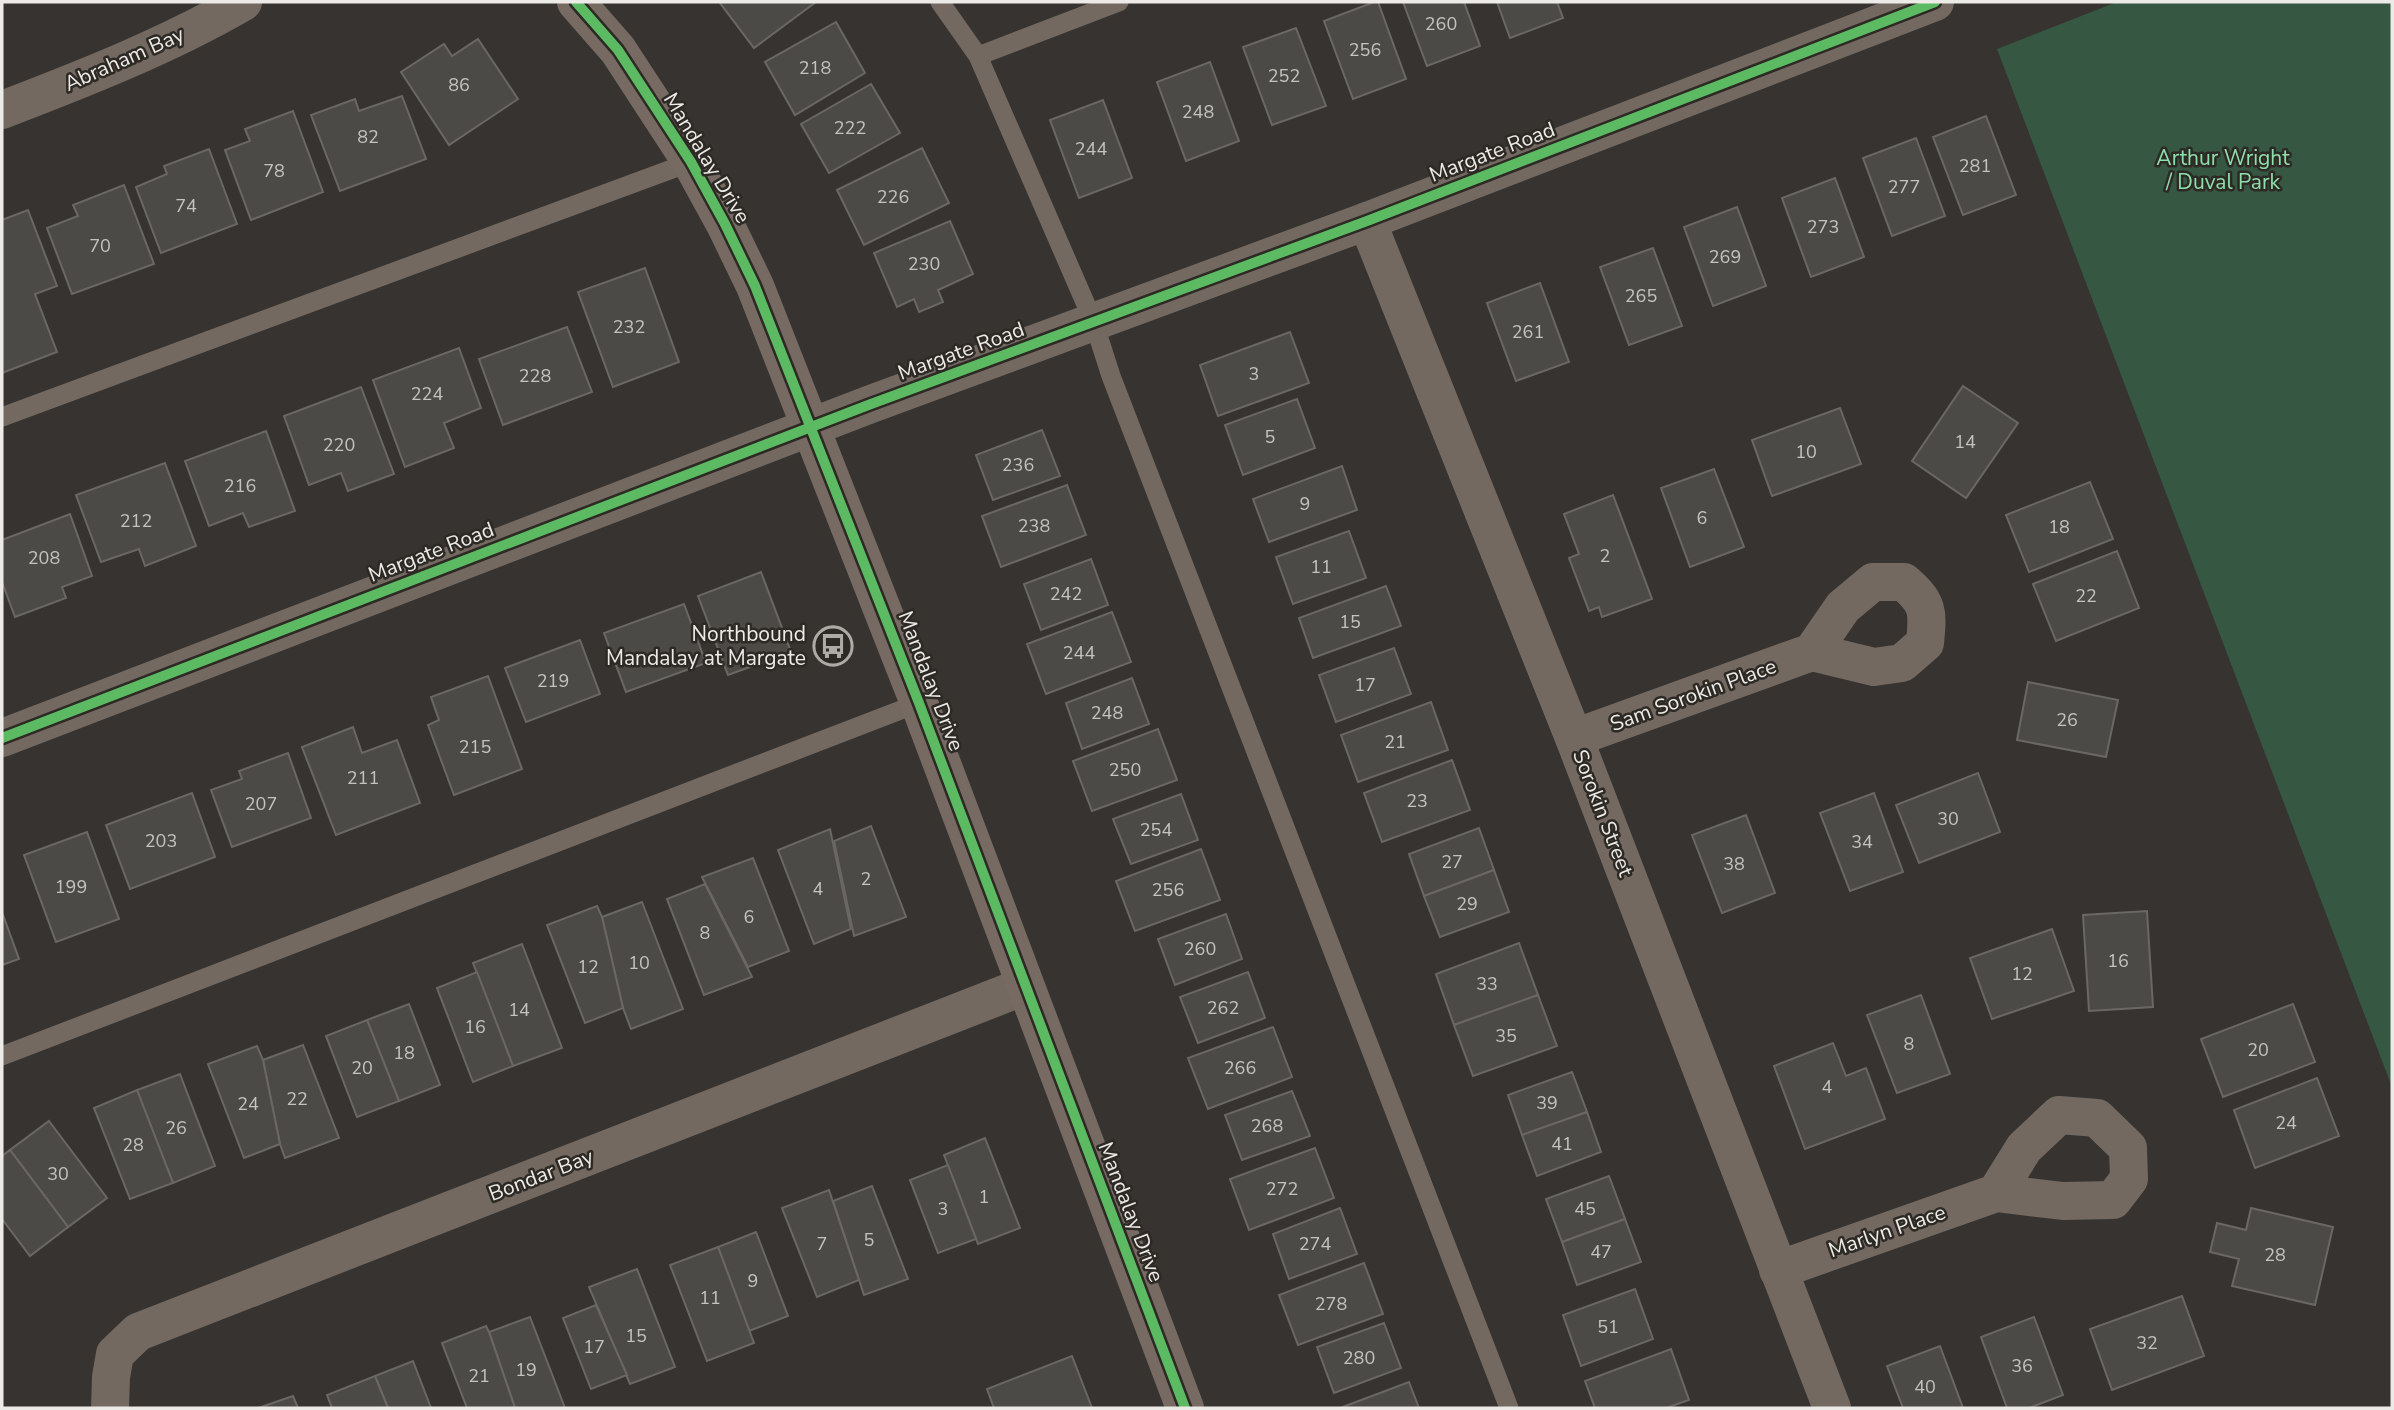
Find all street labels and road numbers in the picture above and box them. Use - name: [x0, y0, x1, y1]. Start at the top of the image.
- street label: Abraham Bay: [60, 20, 189, 98]
- street label: Mandalay Drive: [657, 88, 757, 228]
- street label: Margate Road: [1425, 115, 1559, 189]
- street label: Margate Road: [894, 315, 1028, 387]
- street label: Margate Road: [364, 515, 498, 589]
- street label: Mandalay Drive: [891, 607, 971, 755]
- street label: Sam Sorokin Place: [1606, 652, 1780, 738]
- street label: Sorokin Street: [1566, 746, 1640, 881]
- street label: Mandalay Drive: [1091, 1138, 1171, 1286]
- street label: Bondar Bay: [485, 1142, 598, 1208]
- street label: Marlyn Place: [1825, 1198, 1949, 1264]

